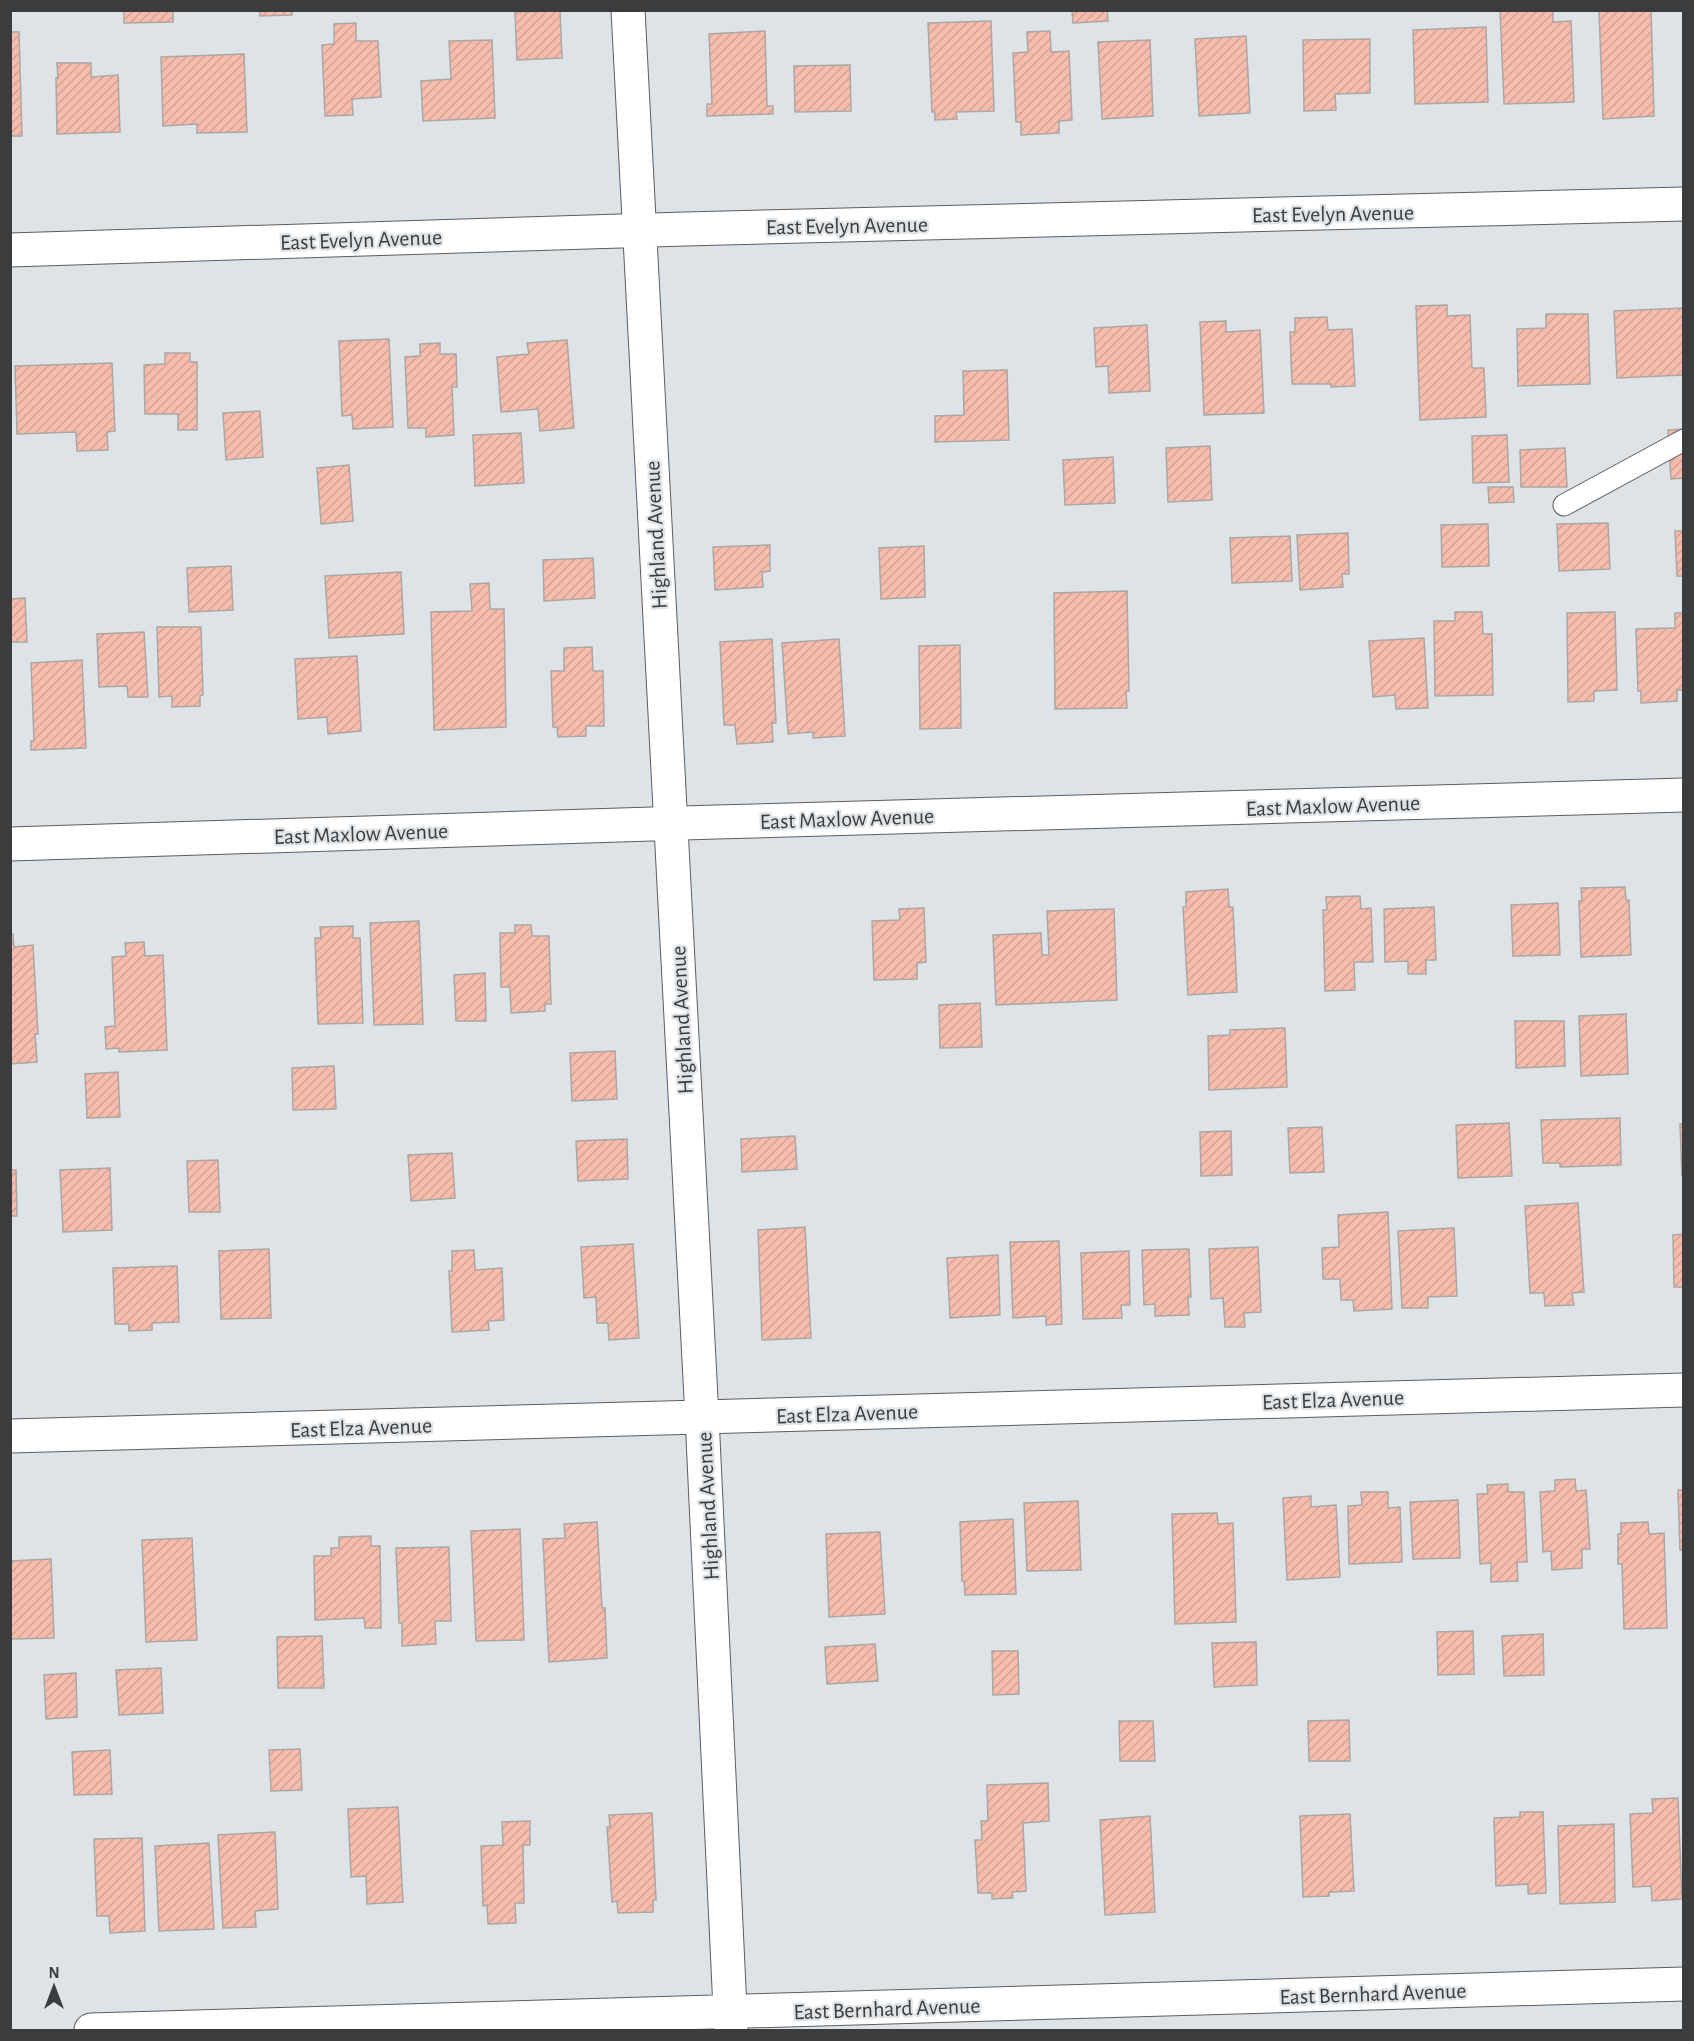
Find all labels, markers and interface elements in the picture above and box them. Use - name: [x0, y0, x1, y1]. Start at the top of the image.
- street label: East Evelyn Avenue: [1252, 202, 1414, 226]
- street label: East Evelyn Avenue: [766, 214, 928, 238]
- street label: East Evelyn Avenue: [280, 226, 442, 254]
- street label: Highland Avenue: [641, 460, 671, 610]
- street label: East Maxlow Avenue: [1245, 792, 1421, 820]
- street label: East Maxlow Avenue: [759, 805, 935, 833]
- street label: East Maxlow Avenue: [273, 820, 449, 848]
- street label: Highland Avenue: [667, 945, 697, 1095]
- street label: East Elza Avenue: [1262, 1387, 1404, 1413]
- street label: East Elza Avenue: [776, 1401, 918, 1427]
- street label: East Elza Avenue: [290, 1415, 432, 1441]
- street label: Highland Avenue: [693, 1431, 723, 1581]
- north arrow: [24, 1957, 84, 2017]
- text: N: [48, 1965, 60, 1981]
- street label: East Bernhard Avenue: [1279, 1980, 1467, 2008]
- street label: East Bernhard Avenue: [793, 1995, 981, 2023]

